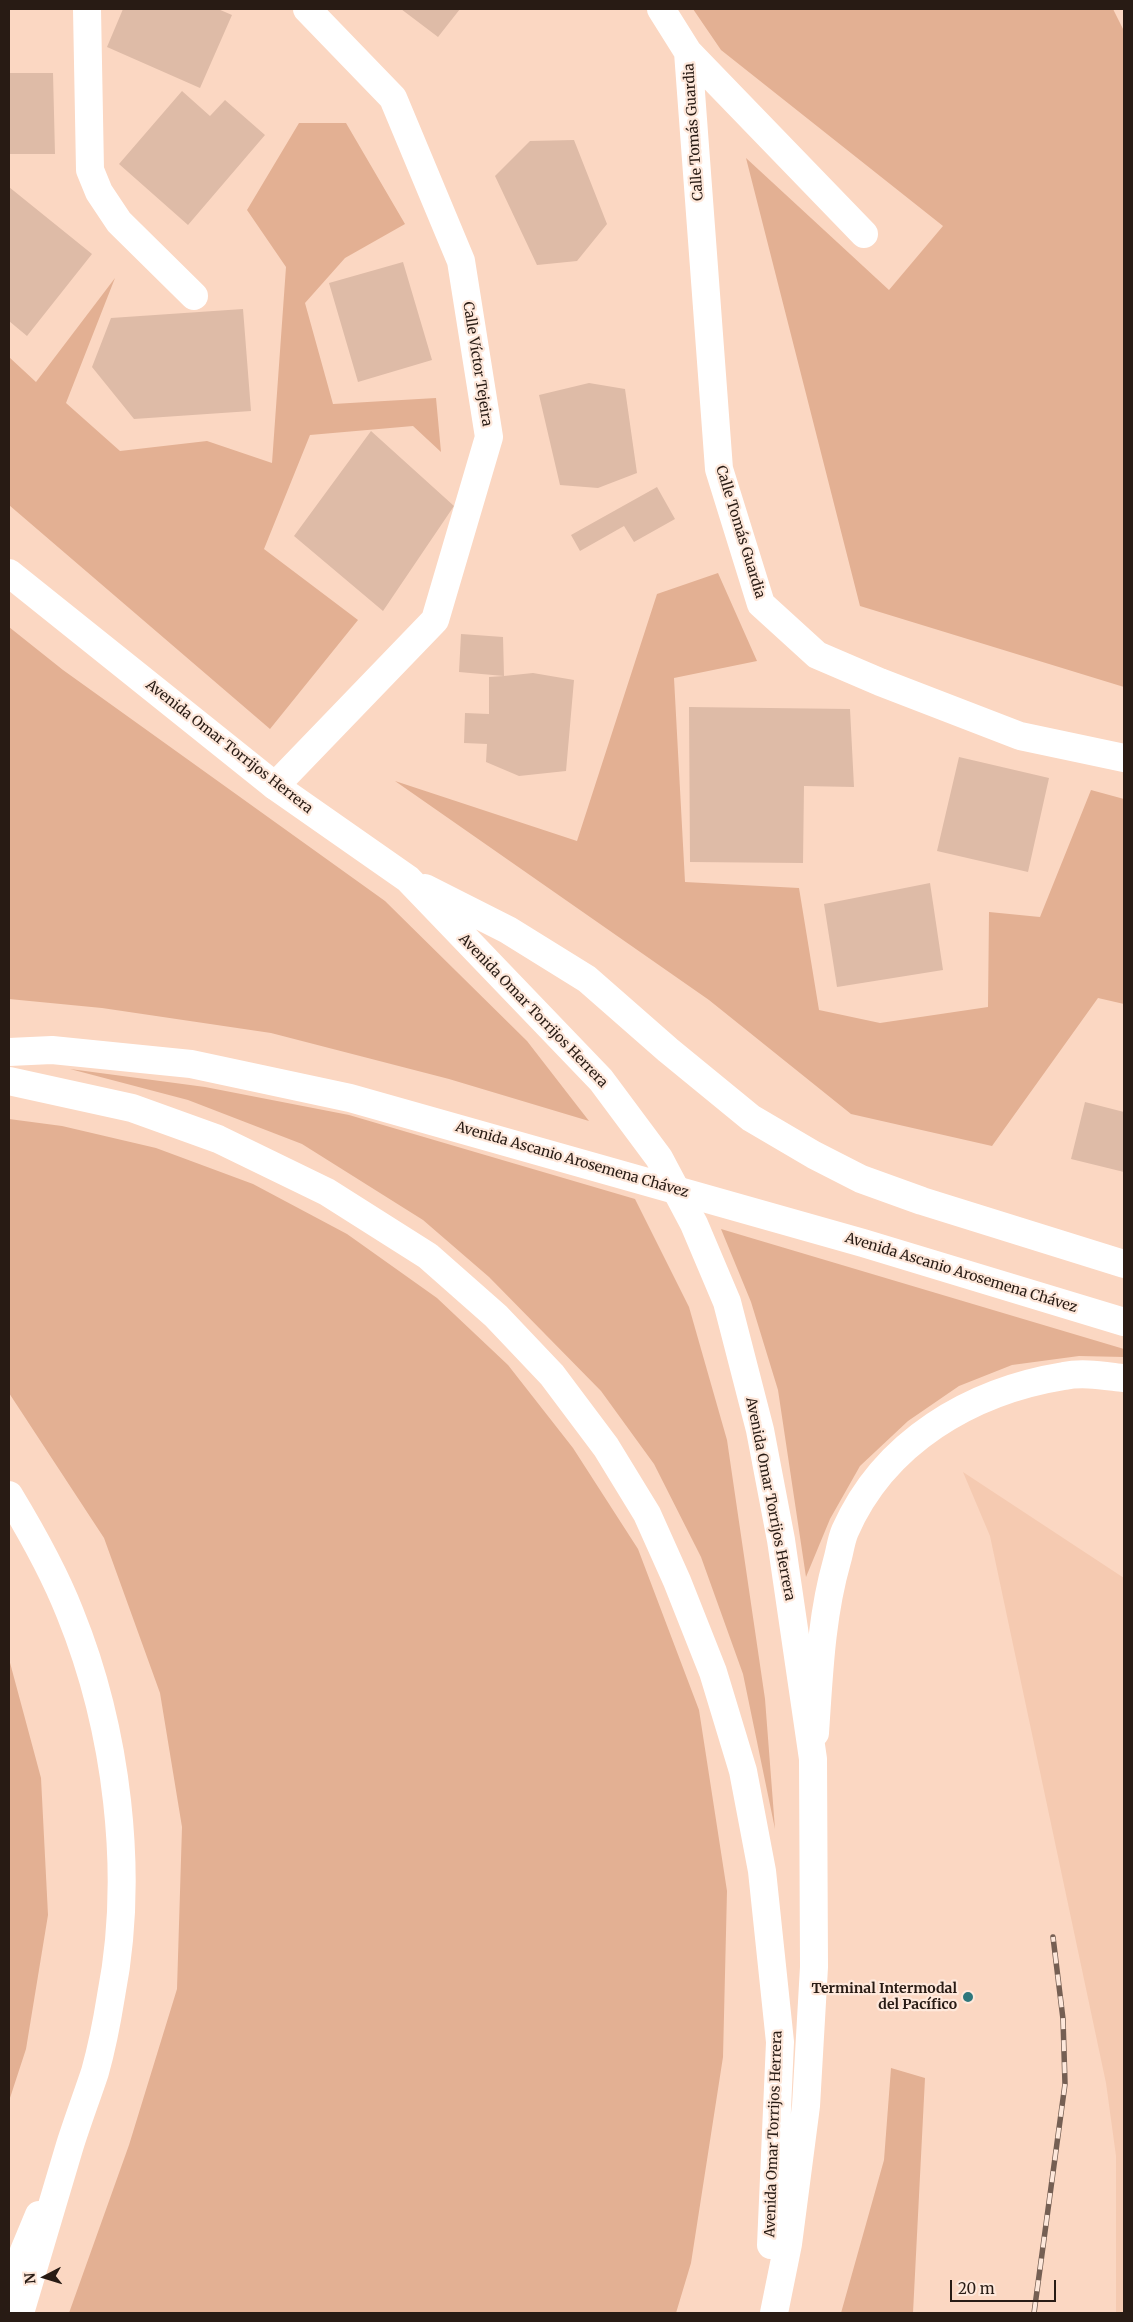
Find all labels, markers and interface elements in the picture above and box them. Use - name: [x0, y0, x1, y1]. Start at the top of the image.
- street label: Calle Tomás Guardia: [681, 63, 707, 201]
- street label: Calle Víctor Tejeira: [459, 300, 495, 428]
- street label: Calle Tomás Guardia: [712, 464, 768, 600]
- street label: Avenida Omar Torrijos Herrera: [142, 677, 316, 817]
- street label: Avenida Omar Torrijos Herrera: [455, 931, 611, 1091]
- street label: Avenida Ascanio Arosemena Chávez: [453, 1119, 691, 1201]
- street label: Avenida Ascanio Arosemena Chávez: [843, 1230, 1079, 1316]
- street label: Avenida Omar Torrijos Herrera: [742, 1396, 798, 1602]
- place label: Terminal Intermodal del Pacífico: [811, 1981, 957, 2014]
- marker: Terminal Intermodal del Pacífico: [961, 1990, 975, 2004]
- street label: Avenida Omar Torrijos Herrera: [762, 2030, 786, 2238]
- north arrow: [20, 2252, 70, 2302]
- scale bar: [953, 2270, 1059, 2302]
- text: N: [21, 2272, 40, 2285]
- text: 20 m: [958, 2279, 995, 2298]

